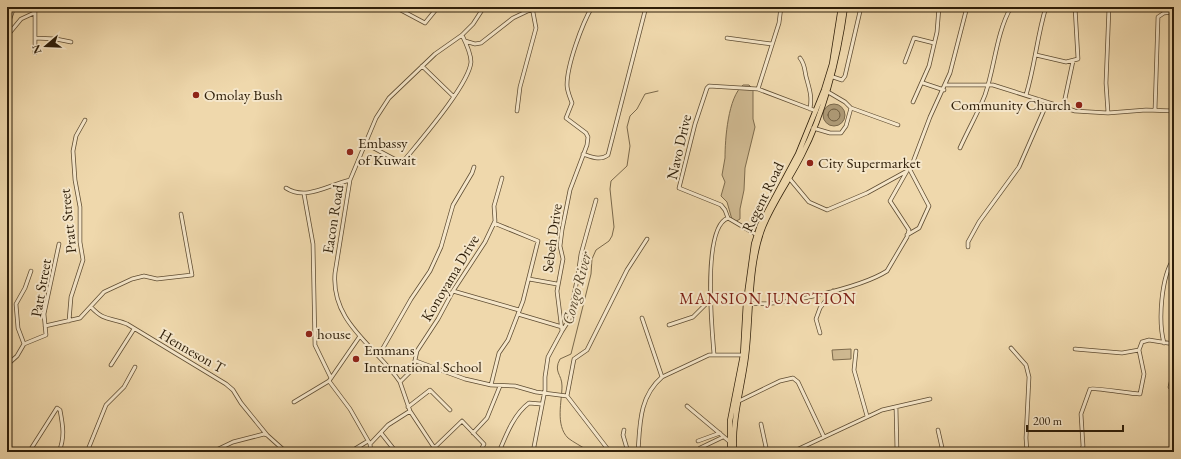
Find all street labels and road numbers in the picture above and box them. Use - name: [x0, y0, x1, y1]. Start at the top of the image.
- street label: Navo Drive: [662, 112, 695, 181]
- street label: Regent Road: [737, 158, 788, 235]
- street label: Eacon Road: [318, 183, 347, 255]
- street label: Pratt Street: [55, 188, 80, 254]
- street label: Sebeh Drive: [537, 202, 566, 274]
- street label: Konoyama Drive: [416, 231, 483, 324]
- street label: Patt Street: [26, 257, 55, 319]
- street label: Henneson T: [156, 324, 229, 378]

